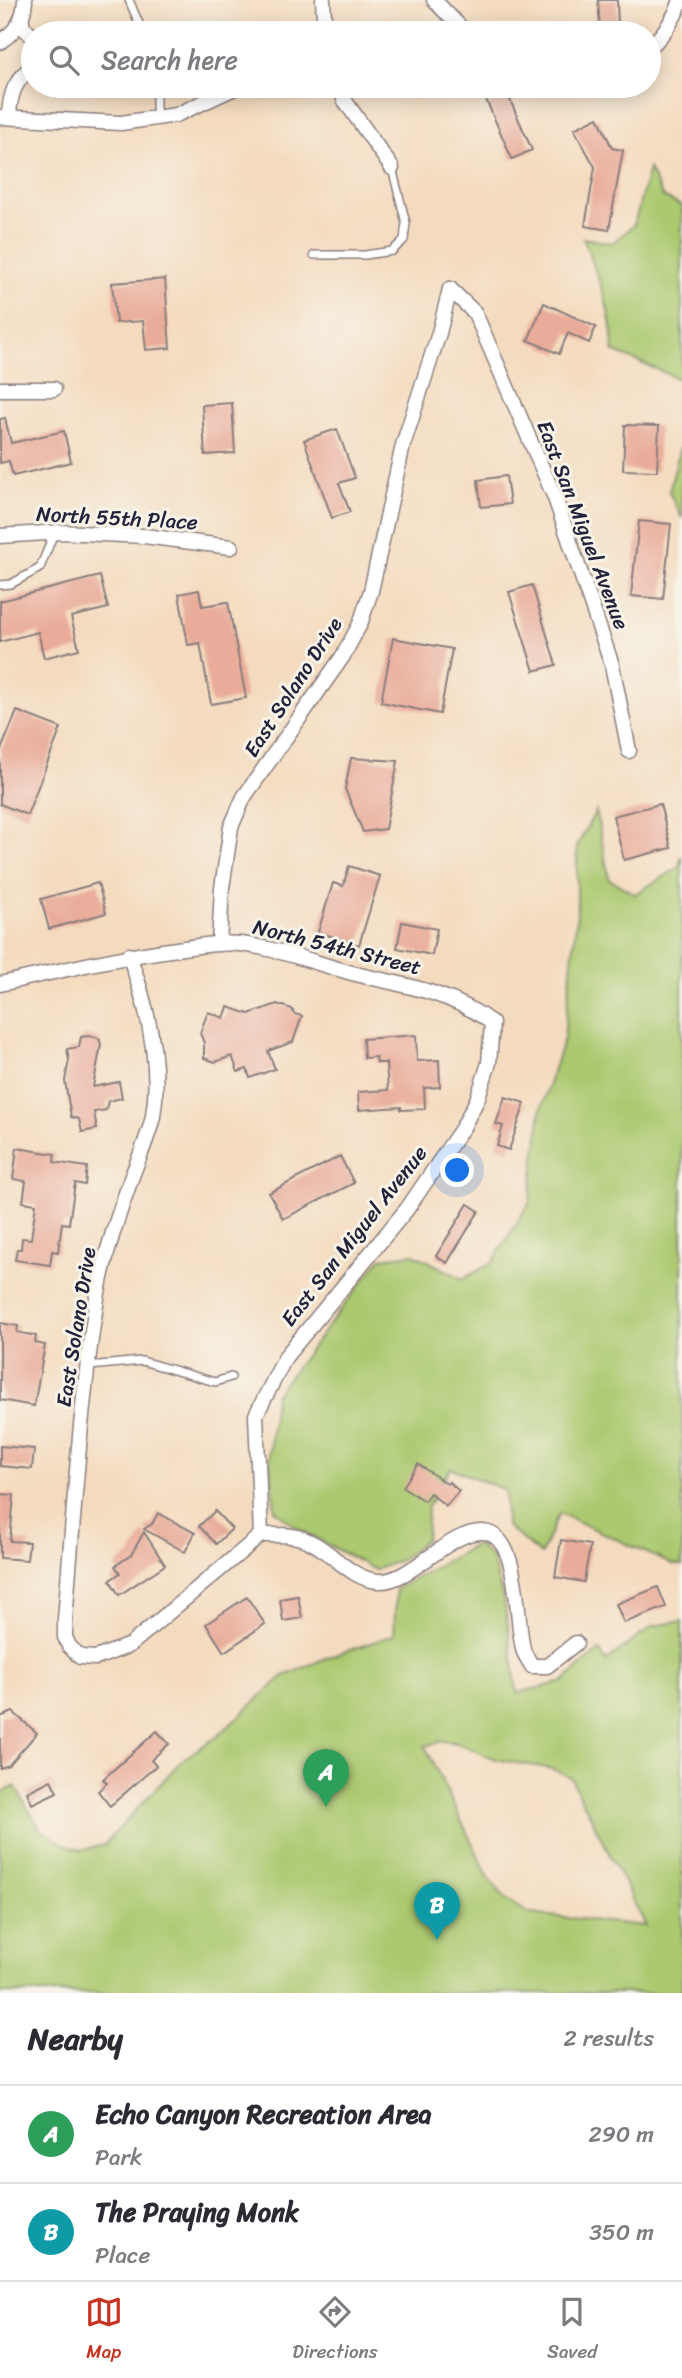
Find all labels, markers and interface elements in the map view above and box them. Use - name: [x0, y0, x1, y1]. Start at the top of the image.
- search box: [21, 21, 661, 98]
- text: Search here: [101, 37, 238, 83]
- icon: search: [45, 41, 83, 79]
- street label: East San Miguel Avenue: [525, 415, 641, 636]
- street label: North 55th Place: [35, 495, 199, 541]
- street label: East Solano Drive: [233, 609, 353, 765]
- street label: North 54th Street: [249, 908, 425, 986]
- street label: East San Miguel Avenue: [271, 1137, 437, 1335]
- your location: [440, 1153, 474, 1187]
- street label: East Solano Drive: [45, 1244, 107, 1410]
- pin: A: [303, 1749, 349, 1807]
- pin: B: [414, 1882, 460, 1940]
- text: Nearby: [28, 2012, 123, 2066]
- text: 2 results: [563, 2018, 654, 2059]
- text: Echo Canyon Recreation Area: [95, 2091, 432, 2137]
- text: A: [43, 2114, 59, 2155]
- text: 290 m: [588, 2114, 654, 2155]
- text: Park: [95, 2137, 142, 2178]
- text: The Praying Monk: [95, 2189, 299, 2235]
- text: B: [44, 2212, 58, 2253]
- text: 350 m: [589, 2212, 654, 2253]
- text: Place: [95, 2235, 150, 2276]
- tab: Map: [85, 2293, 123, 2368]
- tab: Directions: [292, 2293, 378, 2368]
- tab: Saved: [547, 2293, 597, 2368]

